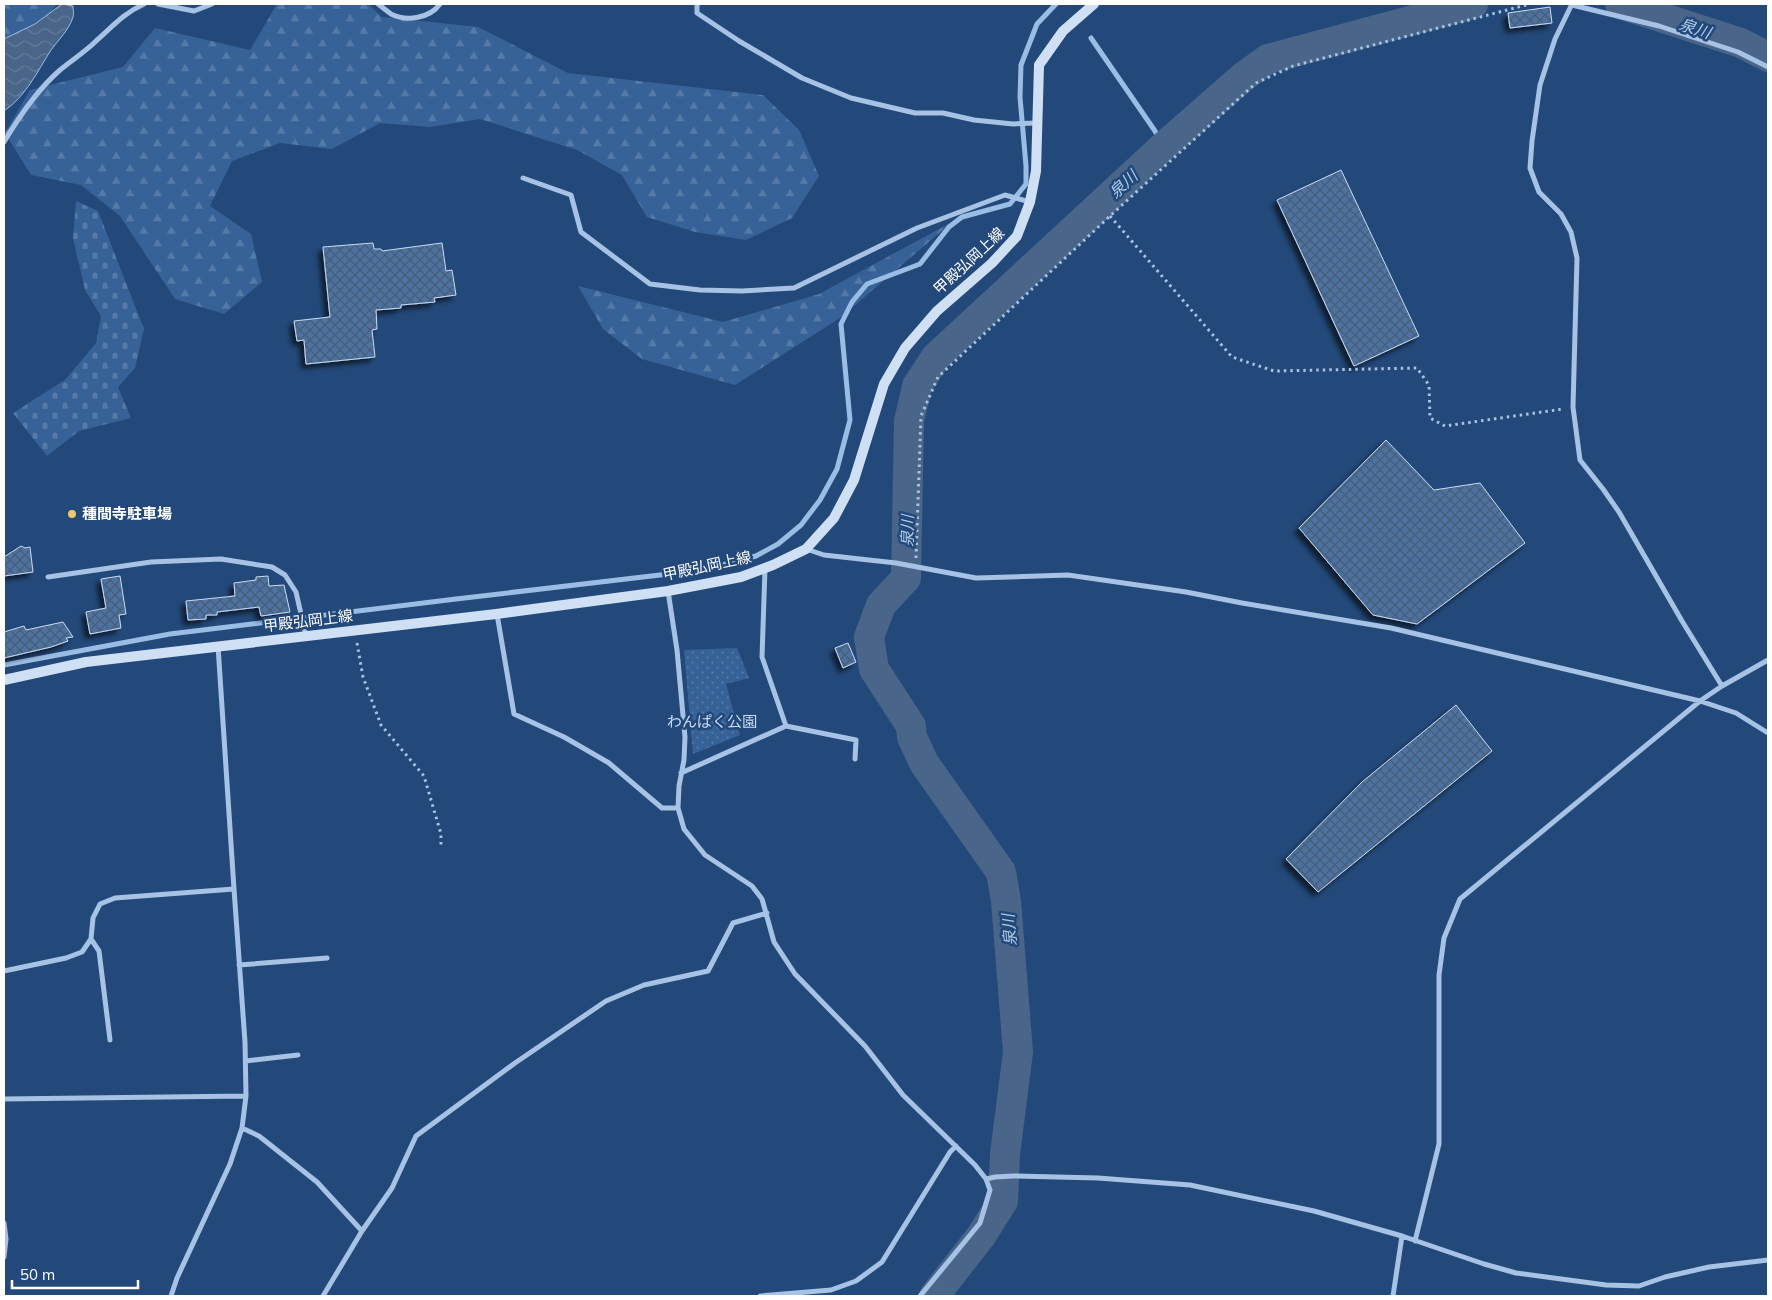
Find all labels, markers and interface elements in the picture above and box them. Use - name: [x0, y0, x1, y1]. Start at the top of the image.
- water label: 泉川: [1677, 14, 1715, 43]
- water label: 泉川: [1104, 164, 1143, 202]
- street label: 甲殿弘岡上線: [929, 223, 1008, 298]
- place label: 種間寺駐車場: [82, 504, 172, 523]
- marker: 種間寺駐車場: [66, 508, 78, 520]
- water label: 泉川: [897, 513, 917, 547]
- street label: 甲殿弘岡上線: [661, 547, 753, 584]
- street label: 甲殿弘岡上線: [262, 606, 354, 635]
- park label: わんぱく公園: [667, 712, 757, 731]
- water label: 泉川: [997, 911, 1020, 947]
- scale bar: [12, 1258, 139, 1290]
- text: 50 m: [20, 1265, 55, 1284]

